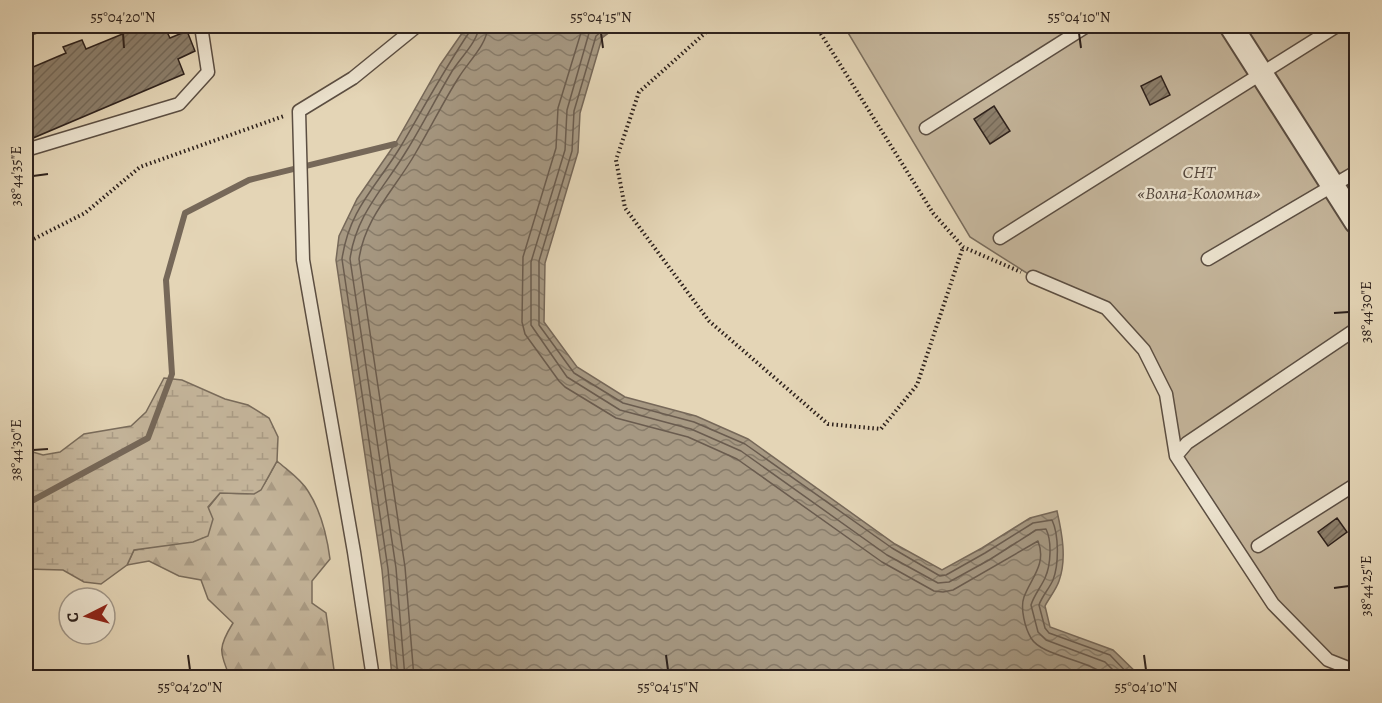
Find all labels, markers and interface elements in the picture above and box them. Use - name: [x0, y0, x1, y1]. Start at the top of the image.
- text: 55°04'20"N: [90, 7, 156, 27]
- text: 55°04'15"N: [570, 7, 632, 27]
- text: 55°04'10"N: [1047, 7, 1111, 27]
- text: 38°44'35"E: [6, 146, 26, 206]
- park label: СНТ «Волна-Коломна»: [1138, 160, 1261, 205]
- text: 38°44'30"E: [1356, 281, 1376, 343]
- text: 38°44'30"E: [6, 419, 26, 481]
- text: 38°44'25"E: [1356, 555, 1376, 617]
- north arrow: [57, 586, 117, 646]
- text: С: [62, 611, 85, 624]
- text: 55°04'20"N: [157, 677, 223, 697]
- text: 55°04'15"N: [637, 677, 699, 697]
- text: 55°04'10"N: [1114, 677, 1178, 697]

